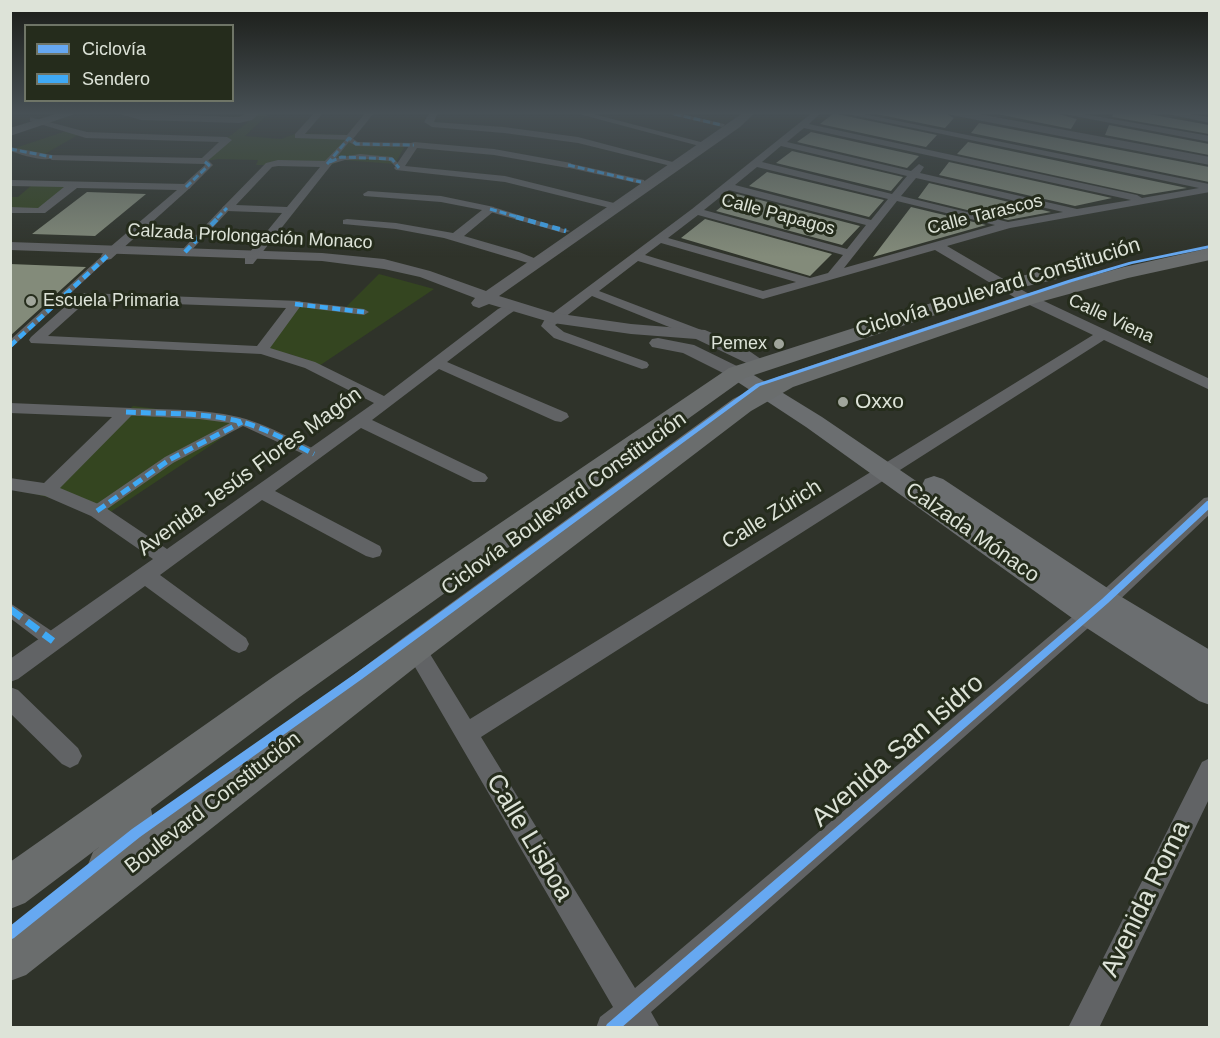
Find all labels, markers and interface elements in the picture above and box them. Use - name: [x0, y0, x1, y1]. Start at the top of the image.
- legend: [24, 24, 234, 102]
- text: Ciclovía: [82, 39, 146, 59]
- text: Sendero: [82, 69, 150, 89]
- street label: Calle Papagos: [719, 189, 837, 241]
- street label: Calle Tarascos: [925, 190, 1045, 240]
- street label: Calzada Prolongación Monaco: [127, 220, 373, 254]
- street label: Ciclovía Boulevard Constitución: [853, 233, 1143, 343]
- place label: Escuela Primaria: [43, 290, 179, 312]
- street label: Calle Viena: [1065, 290, 1157, 348]
- marker: Escuela Primaria: [24, 294, 38, 308]
- place label: Pemex: [711, 333, 767, 355]
- marker: Pemex: [772, 337, 786, 351]
- street label: Avenida Jesús Flores Magón: [133, 382, 367, 562]
- place label: Oxxo: [855, 389, 904, 415]
- marker: Oxxo: [836, 395, 850, 409]
- street label: Ciclovía Boulevard Constitución: [437, 407, 691, 601]
- street label: Calle Zúrich: [718, 475, 826, 555]
- street label: Calzada Mónaco: [900, 477, 1044, 589]
- street label: Avenida San Isidro: [806, 668, 990, 834]
- street label: Boulevard Constitución: [120, 727, 306, 879]
- street label: Calle Lisboa: [479, 769, 579, 907]
- street label: Avenida Roma: [1095, 816, 1197, 982]

